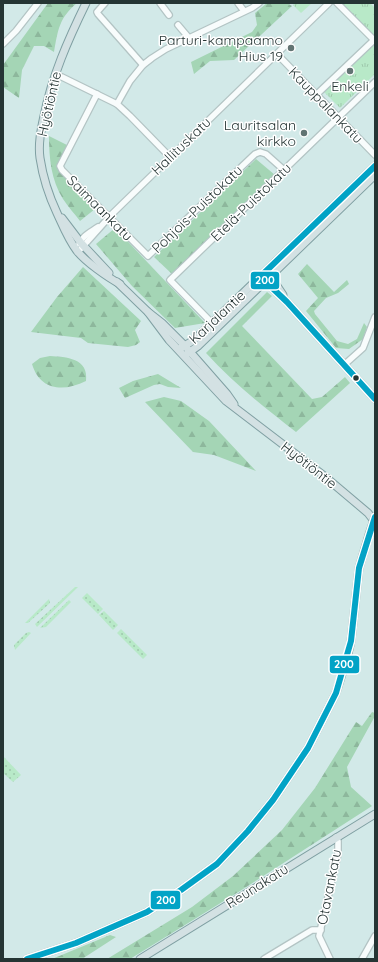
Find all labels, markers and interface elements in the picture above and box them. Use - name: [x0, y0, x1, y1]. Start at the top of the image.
- place label: Parturi-kampaamo Hius 19: [159, 31, 283, 65]
- marker: Parturi-kampaamo Hius 19: [286, 43, 296, 53]
- street label: Kauppalankatu: [285, 63, 367, 147]
- marker: Enkeli: [345, 66, 355, 76]
- street label: Hyötiöntie: [33, 70, 65, 138]
- place label: Enkeli: [331, 77, 369, 95]
- street label: Hallituskatu: [147, 113, 215, 179]
- place label: Lauritsalan kirkko: [224, 116, 296, 150]
- marker: Lauritsalan kirkko: [299, 128, 309, 138]
- street label: Etelä-Puistokatu: [207, 159, 295, 245]
- street label: Pohjois-Puistokatu: [148, 161, 246, 257]
- street label: Saimaankatu: [63, 171, 137, 245]
- line badge: 200: [250, 271, 280, 290]
- text: 200: [255, 273, 275, 287]
- street label: Karjalantie: [185, 286, 249, 348]
- unlabelled marker: [351, 373, 361, 383]
- street label: Hyötiöntie: [277, 437, 341, 493]
- line badge: 200: [329, 655, 360, 674]
- text: 200: [334, 657, 354, 671]
- street label: Otavankatu: [313, 848, 345, 926]
- street label: Reunakatu: [222, 860, 292, 912]
- line badge: 200: [150, 890, 181, 910]
- text: 200: [156, 893, 176, 907]

